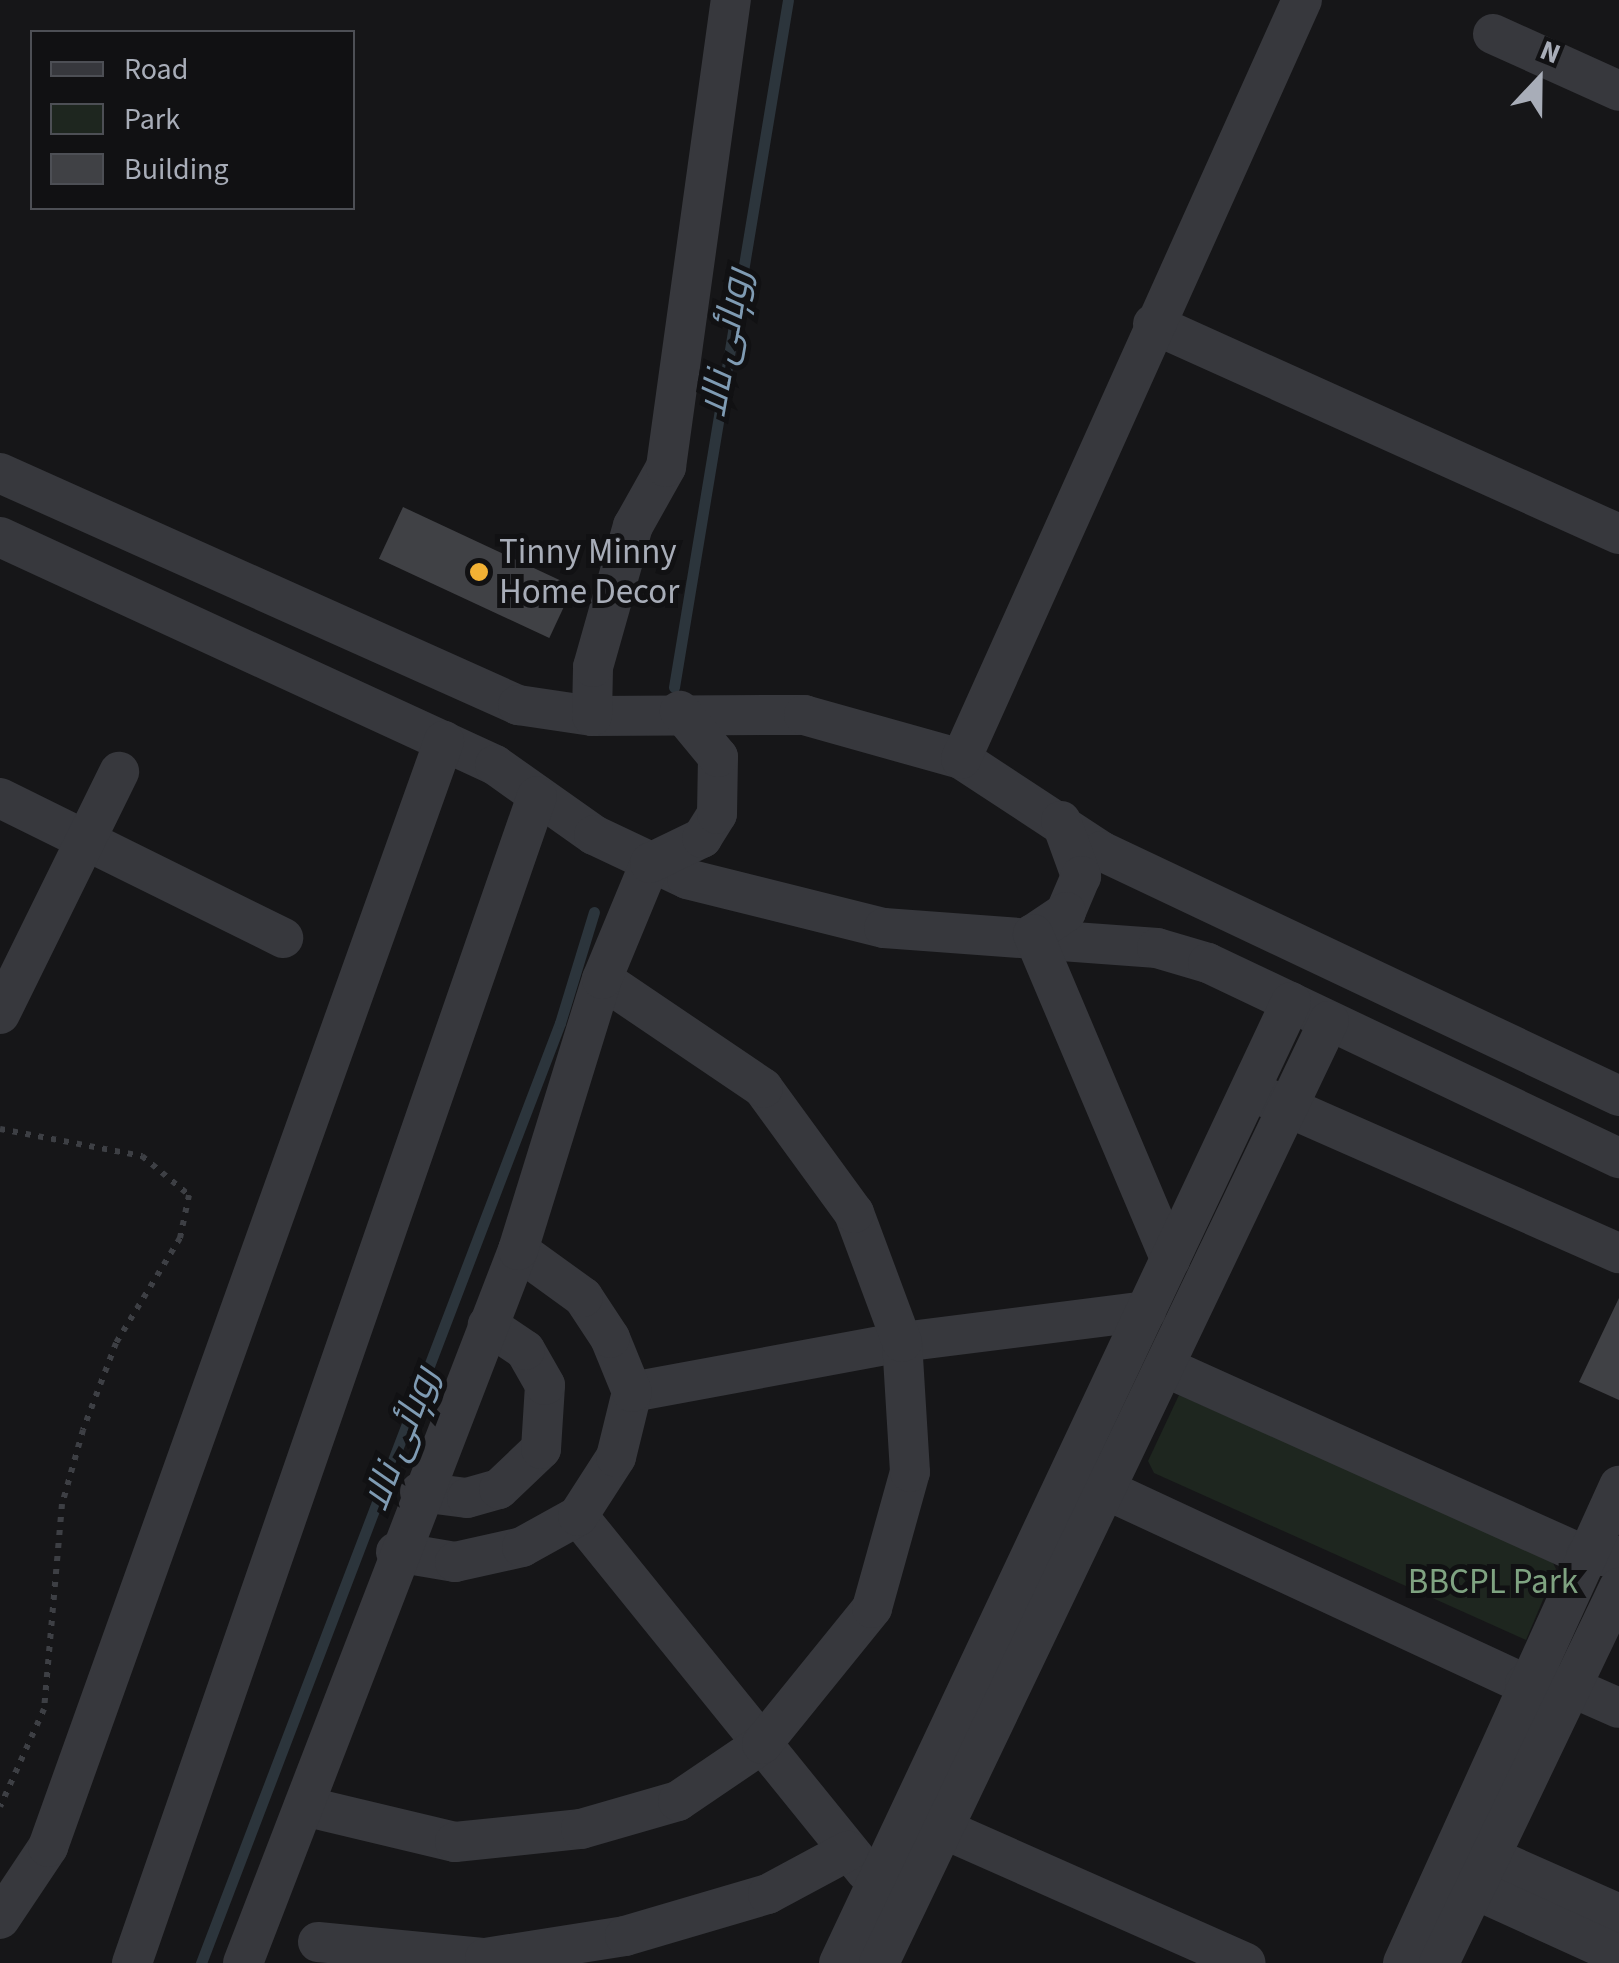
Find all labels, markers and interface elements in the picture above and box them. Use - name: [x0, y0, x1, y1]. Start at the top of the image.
- legend: [30, 30, 355, 210]
- north arrow: [1489, 30, 1589, 130]
- text: N: [1534, 30, 1566, 74]
- text: Road: [124, 48, 188, 91]
- text: Park: [124, 98, 180, 141]
- text: Building: [124, 148, 229, 191]
- water label: روہائی نالا: [691, 266, 761, 420]
- place label: Tinny Minny Home Decor: [499, 531, 679, 613]
- marker: Tinny Minny Home Decor: [468, 561, 490, 583]
- water label: روہائی نالا: [353, 1361, 449, 1517]
- park label: BBCPL Park: [1408, 1561, 1578, 1603]

